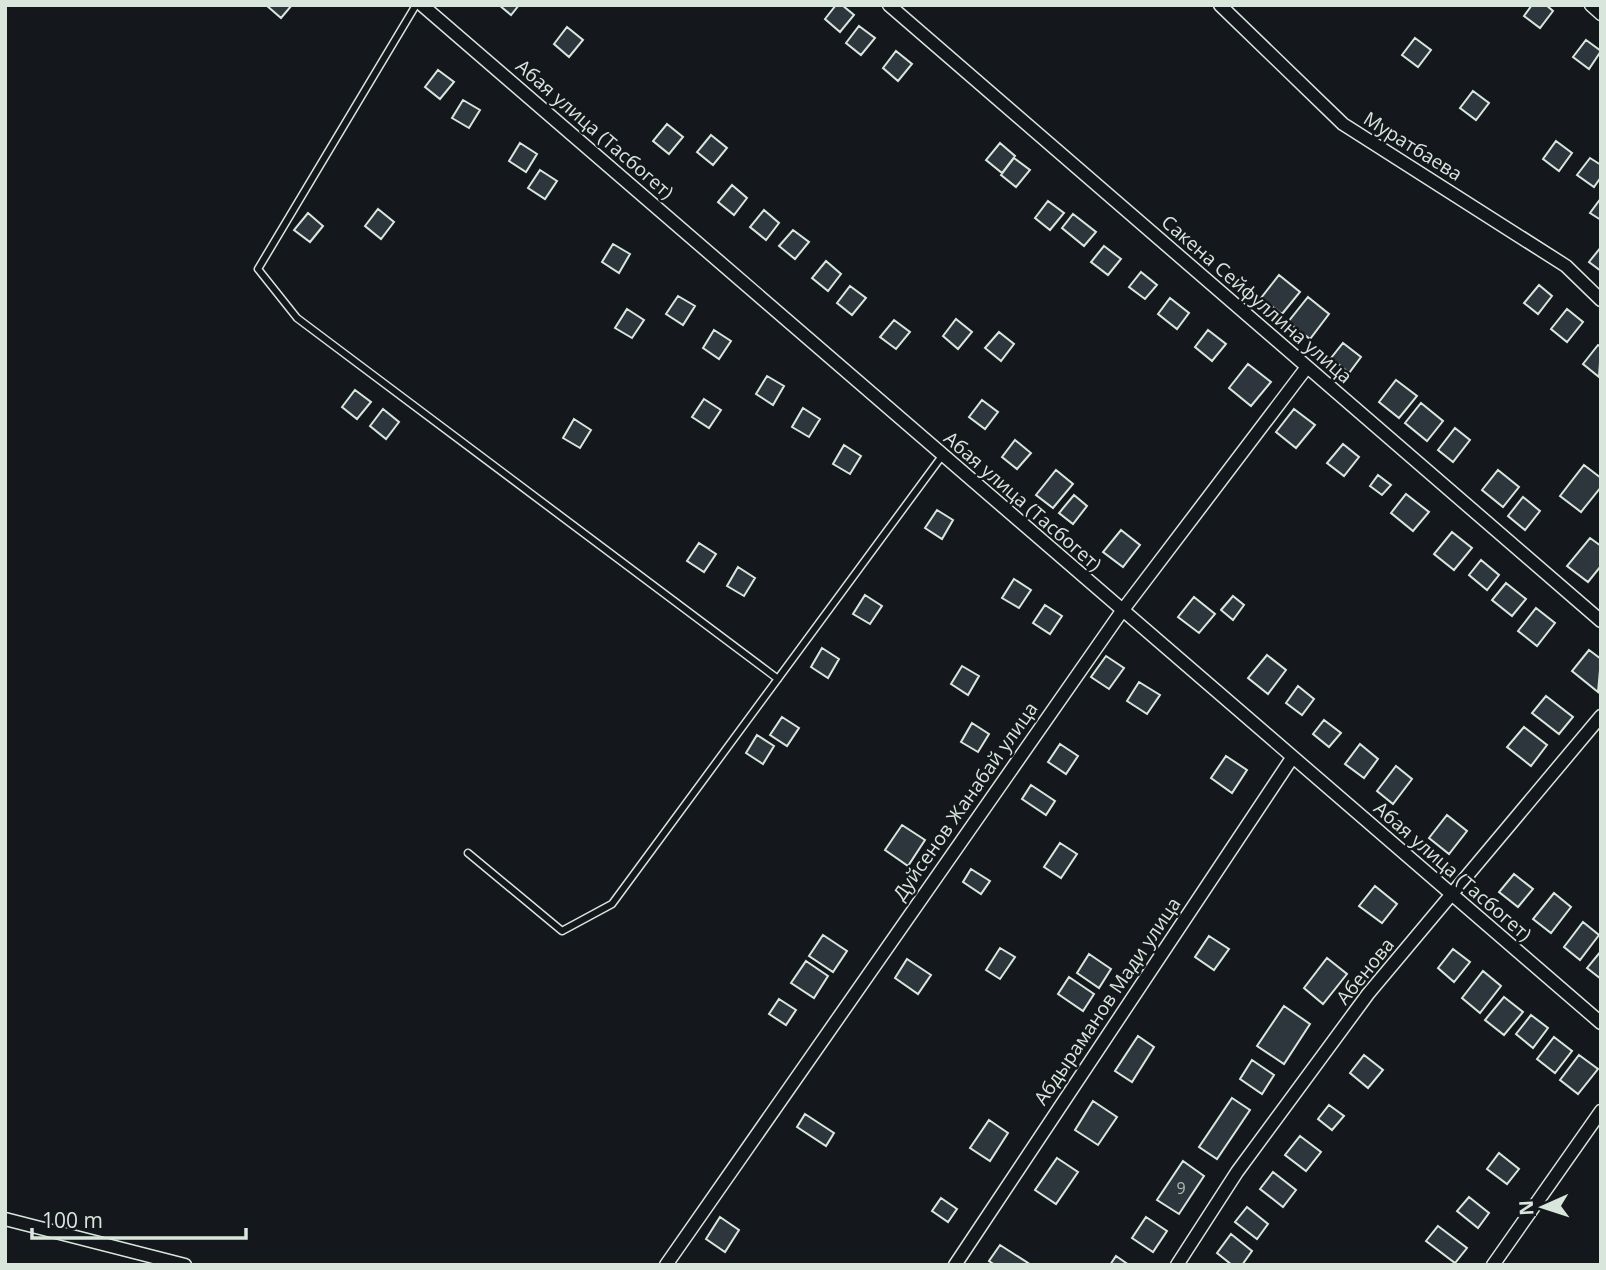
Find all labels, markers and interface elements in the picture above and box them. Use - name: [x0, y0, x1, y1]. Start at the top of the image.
- street label: Абая улица (Тасбогет): [511, 53, 679, 205]
- street label: Муратбаева: [1359, 105, 1467, 187]
- street label: Сакена Сейфуллина улица: [1156, 209, 1358, 389]
- street label: Абая улица (Тасбогет): [939, 425, 1107, 577]
- street label: Дуйсенов Жанабай улица: [886, 697, 1044, 905]
- street label: Абая улица (Тасбогет): [1369, 795, 1537, 947]
- street label: Абдыраманов Мади улица: [1028, 892, 1186, 1110]
- street label: Абенова: [1330, 932, 1400, 1010]
- north arrow: [1508, 1172, 1578, 1242]
- house number: 9: [1176, 1177, 1186, 1199]
- scale bar: [32, 1196, 245, 1240]
- text: N: [1513, 1199, 1539, 1216]
- text: 100 m: [42, 1206, 103, 1234]

